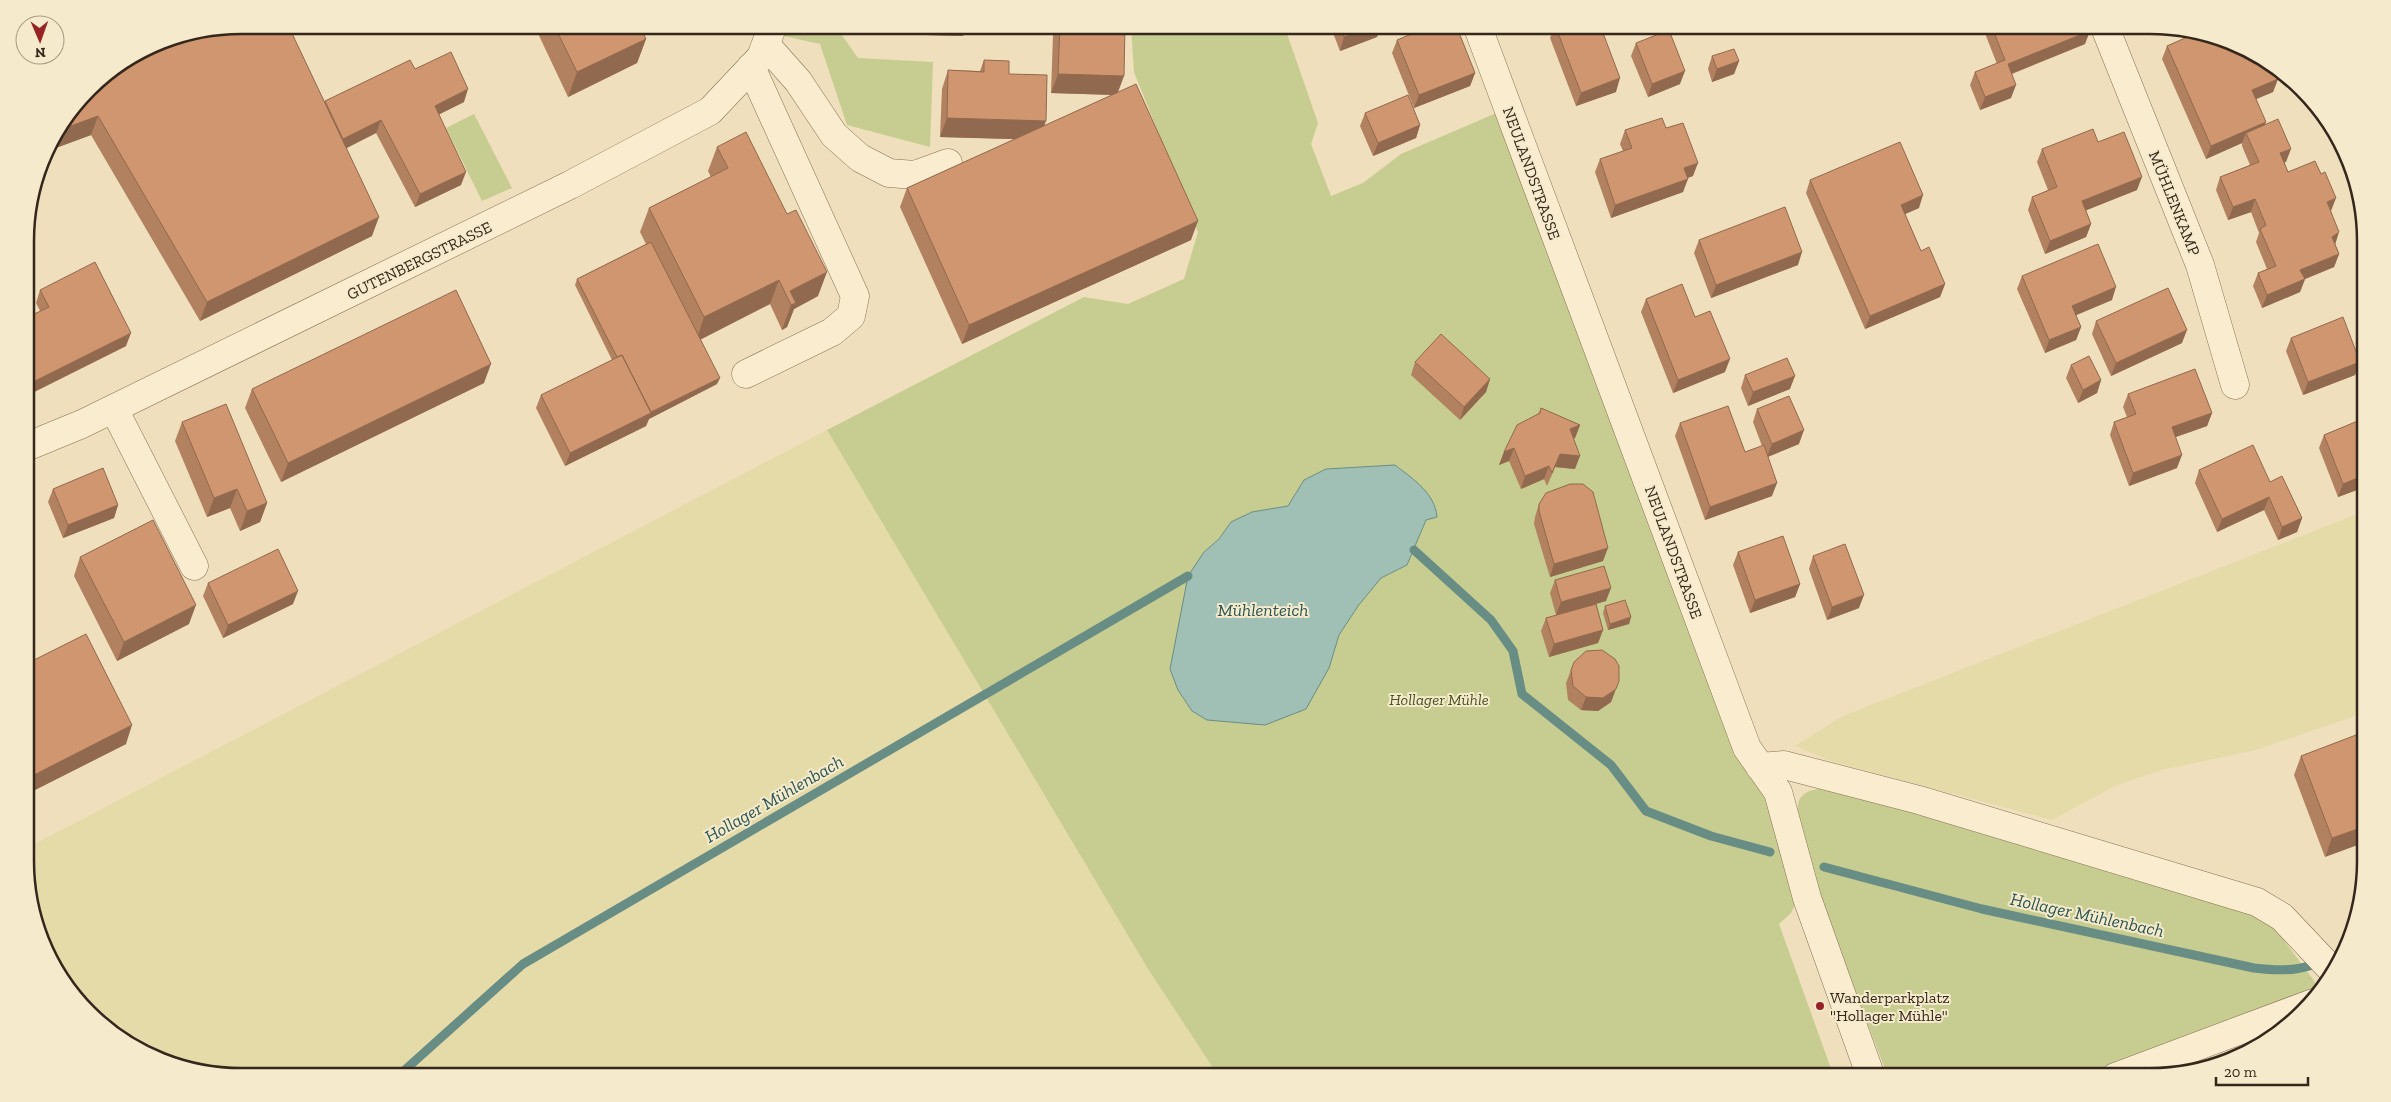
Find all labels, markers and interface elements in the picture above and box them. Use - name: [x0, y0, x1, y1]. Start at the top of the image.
- north arrow: [15, 15, 65, 65]
- text: N: [34, 44, 46, 61]
- street label: NEULANDSTRASSE: [1499, 104, 1564, 242]
- street label: MÜHLENKAMP: [2145, 148, 2204, 258]
- street label: GUTENBERGSTRASSE: [344, 217, 495, 304]
- street label: NEULANDSTRASSE: [1641, 483, 1706, 621]
- water label: Mühlenteich: [1218, 599, 1308, 621]
- park label: Hollager Mühle: [1389, 690, 1489, 709]
- water label: Hollager Mühlenbach: [701, 750, 847, 848]
- water label: Hollager Mühlenbach: [2008, 888, 2166, 942]
- place label: Wanderparkplatz "Hollager Mühle": [1830, 988, 1950, 1025]
- marker: Wanderparkplatz "Hollager Mühle": [1814, 1000, 1826, 1012]
- scale bar: [2216, 1054, 2308, 1086]
- text: 20 m: [2224, 1063, 2257, 1081]

